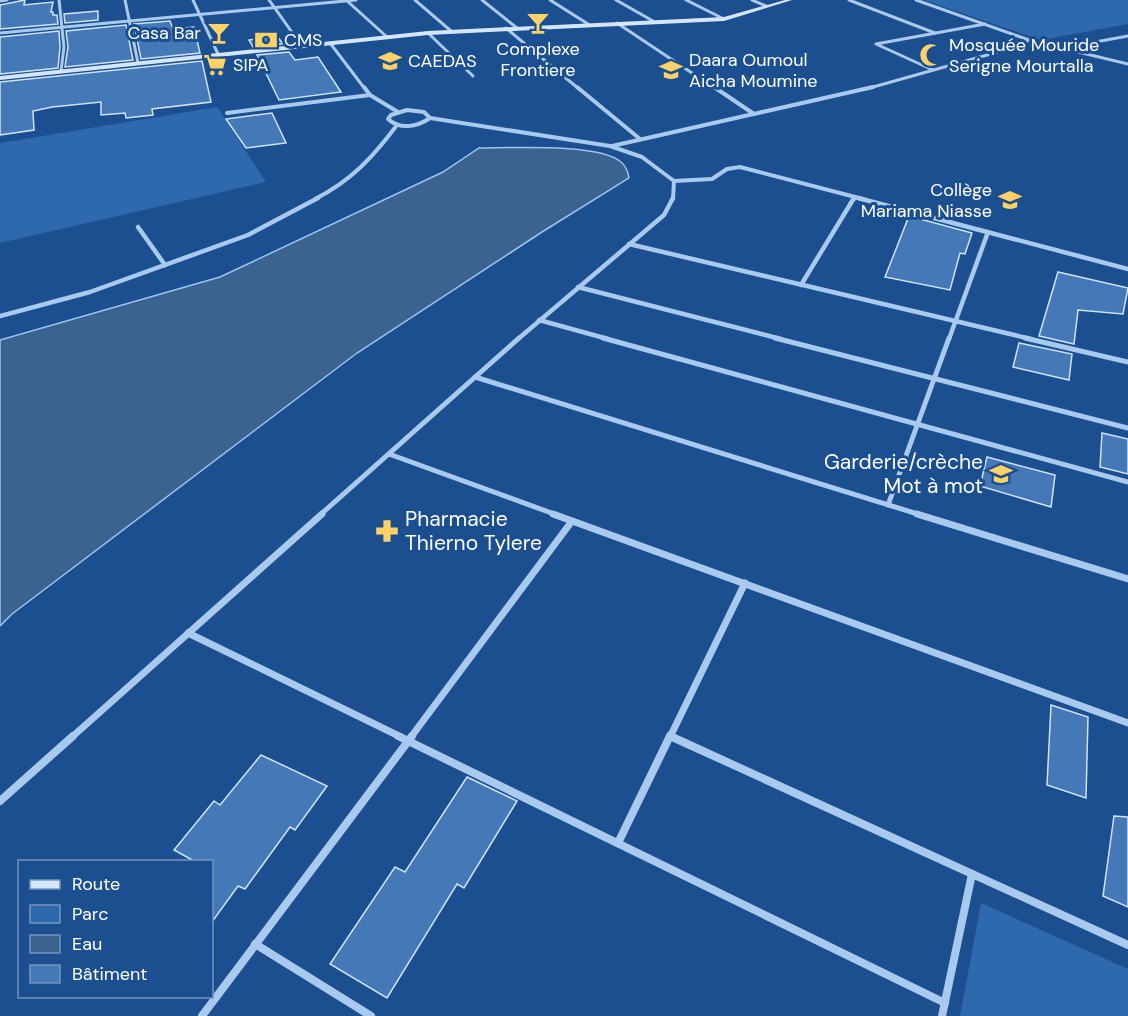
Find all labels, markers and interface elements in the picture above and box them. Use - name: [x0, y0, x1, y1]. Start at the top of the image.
- bar icon: Complexe Frontiere: [525, 10, 551, 36]
- bar icon: Casa Bar: [206, 20, 232, 46]
- place label: Casa Bar: [127, 21, 201, 45]
- bank icon: CMS: [253, 27, 279, 53]
- place label: CMS: [284, 28, 322, 52]
- place label: Mosquée Mouride Serigne Mourtalla: [949, 33, 1099, 78]
- place label: Complexe Frontiere: [496, 37, 580, 82]
- mosque icon: Mosquée Mouride Serigne Mourtalla: [918, 42, 944, 68]
- school or university icon: CAEDAS: [377, 48, 403, 74]
- place label: Daara Oumoul Aicha Moumine: [689, 48, 818, 93]
- place label: CAEDAS: [408, 49, 477, 73]
- supermarket icon: SIPA: [202, 52, 228, 78]
- place label: SIPA: [233, 53, 269, 77]
- school or university icon: Daara Oumoul Aicha Moumine: [658, 57, 684, 83]
- place label: Collège Mariama Niasse: [861, 178, 992, 223]
- school or university icon: Collège Mariama Niasse: [997, 187, 1023, 213]
- place label: Garderie/crèche Mot à mot: [824, 448, 983, 500]
- school or university icon: Garderie/crèche Mot à mot: [988, 461, 1014, 487]
- place label: Pharmacie Thierno Tylere: [405, 505, 542, 557]
- pharmacy icon: Pharmacie Thierno Tylere: [374, 518, 400, 544]
- legend: [18, 860, 213, 998]
- text: Route: [72, 872, 120, 896]
- text: Parc: [72, 902, 108, 926]
- text: Eau: [72, 932, 102, 956]
- text: Bâtiment: [72, 962, 147, 986]

